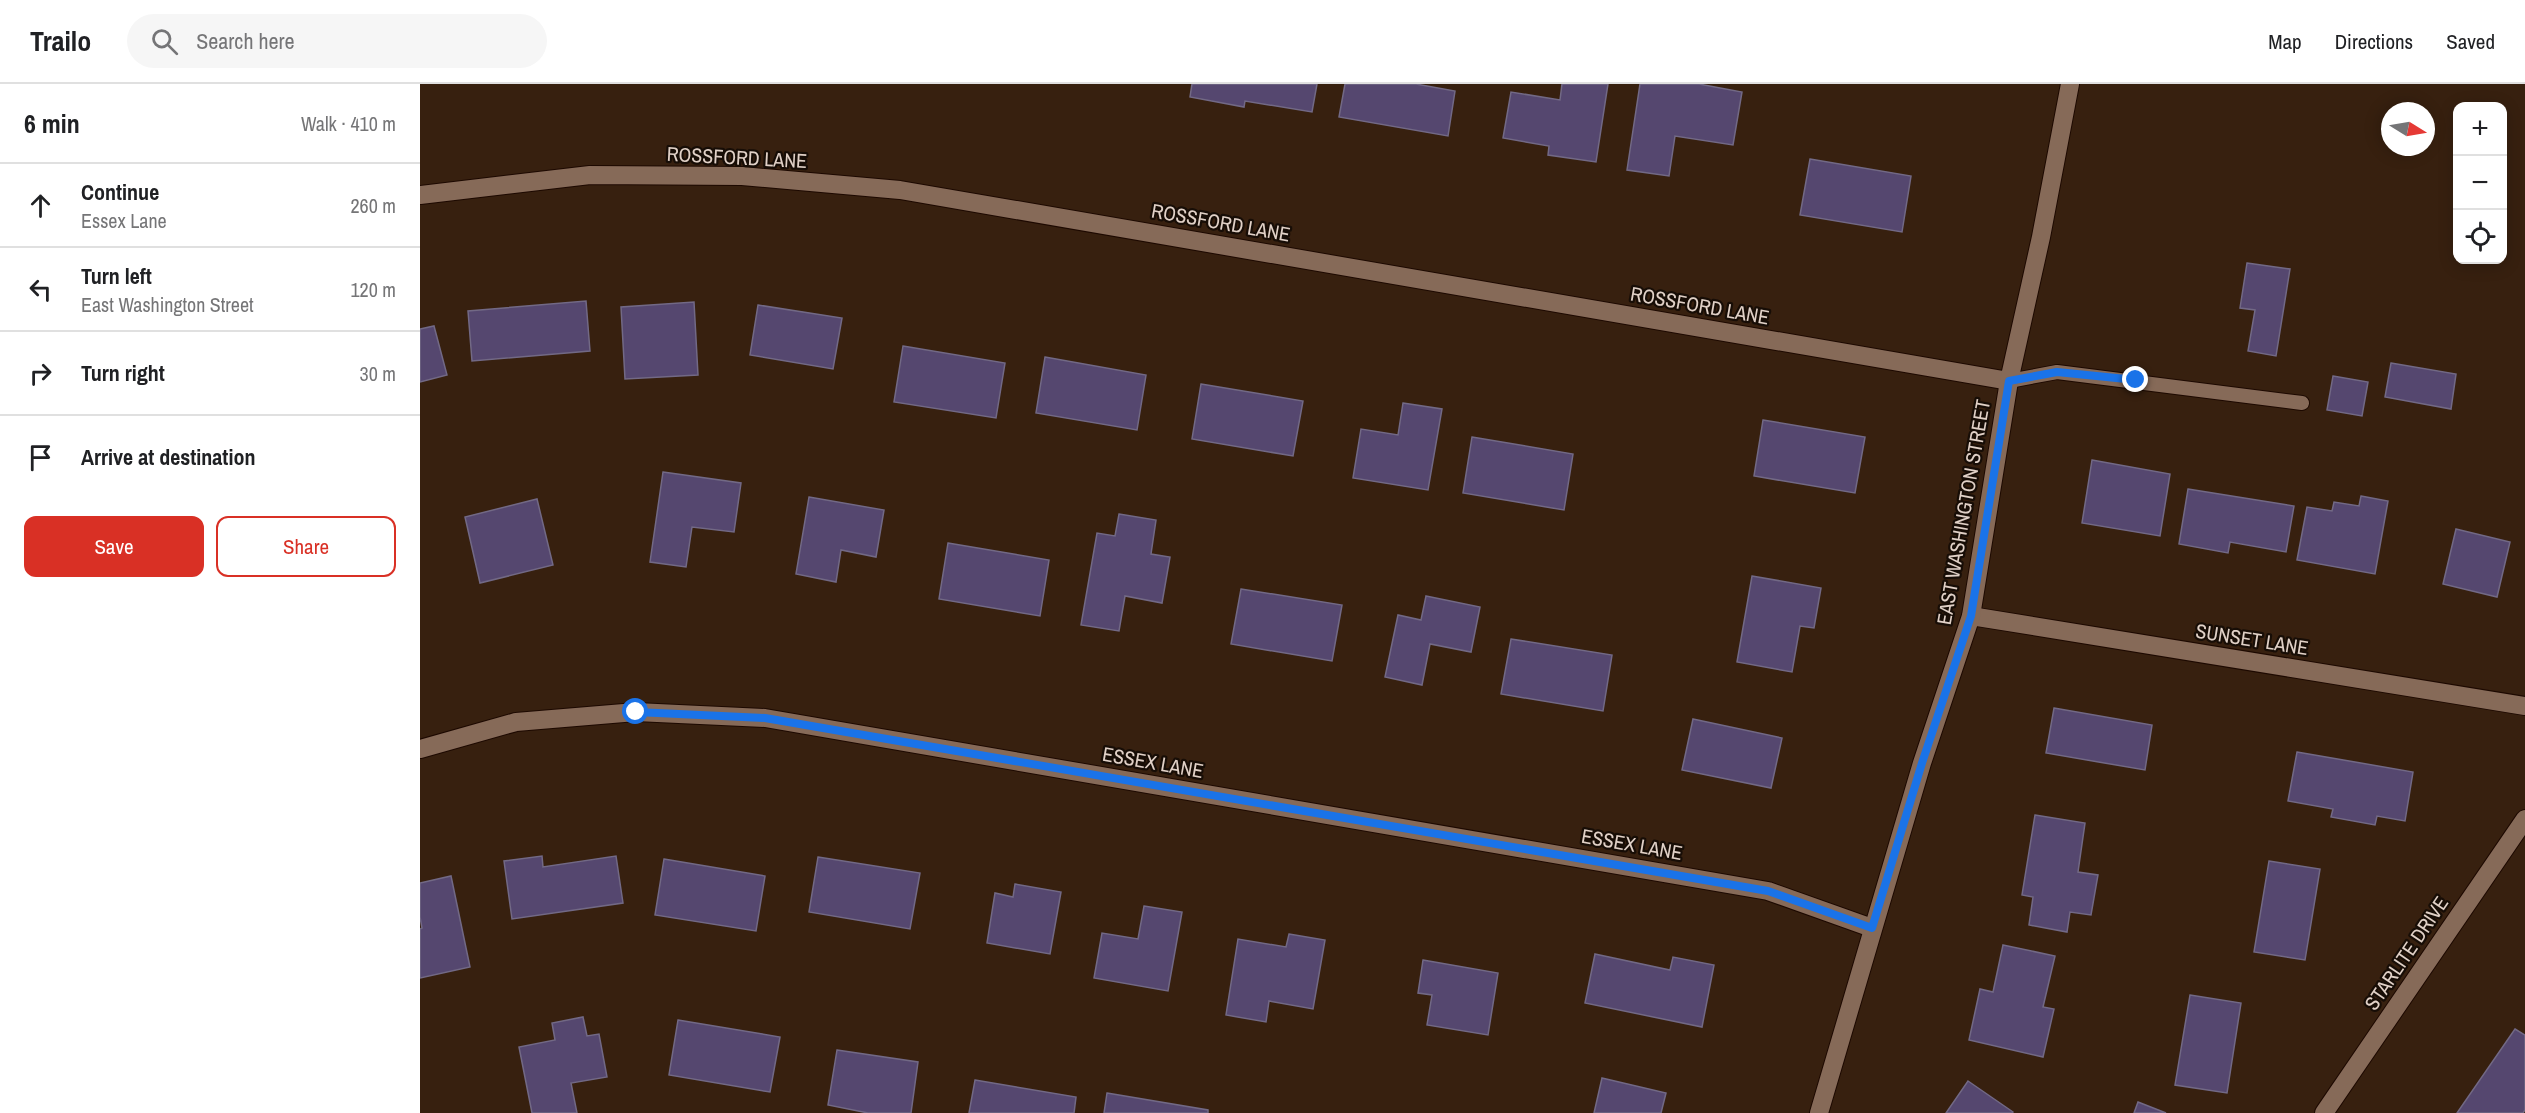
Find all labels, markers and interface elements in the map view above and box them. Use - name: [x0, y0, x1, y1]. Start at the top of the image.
- search box: [127, 14, 547, 68]
- text: Trailo: [30, 22, 91, 60]
- icon: search: [148, 25, 181, 58]
- text: Search here: [196, 26, 295, 56]
- text: Map: [2268, 27, 2302, 56]
- text: Directions: [2335, 27, 2413, 56]
- text: Saved: [2446, 27, 2495, 56]
- north arrow: [2381, 102, 2435, 156]
- map controls: [2453, 102, 2507, 264]
- button: +: [2453, 102, 2507, 156]
- text: 6 min: [24, 106, 80, 141]
- text: Walk · 410 m: [301, 110, 396, 137]
- street label: ROSSFORD LANE: [666, 140, 808, 174]
- button: −: [2453, 156, 2507, 210]
- text: Continue: [81, 177, 159, 207]
- icon: ahead: [24, 189, 57, 222]
- text: 260 m: [350, 192, 396, 219]
- street label: ROSSFORD LANE: [1150, 197, 1292, 247]
- text: Essex Lane: [81, 207, 167, 234]
- button: locate: [2453, 210, 2507, 264]
- text: Turn left: [81, 261, 152, 291]
- icon: left: [24, 273, 57, 306]
- text: 120 m: [350, 276, 396, 303]
- street label: ROSSFORD LANE: [1629, 280, 1771, 330]
- text: East Washington Street: [81, 291, 254, 318]
- icon: right: [24, 357, 57, 390]
- text: Turn right: [81, 358, 165, 388]
- text: 30 m: [360, 360, 396, 387]
- route end: [2122, 366, 2148, 392]
- street label: EAST WASHINGTON STREET: [1930, 397, 1996, 627]
- icon: arrive: [24, 441, 57, 474]
- text: Arrive at destination: [81, 442, 255, 472]
- button: Save: [24, 516, 204, 577]
- button: Share: [216, 516, 396, 577]
- street label: SUNSET LANE: [2194, 617, 2310, 661]
- route start: [622, 698, 648, 724]
- street label: ESSEX LANE: [1100, 740, 1206, 784]
- street label: ESSEX LANE: [1579, 822, 1685, 866]
- street label: STARLITE DRIVE: [2358, 891, 2454, 1015]

